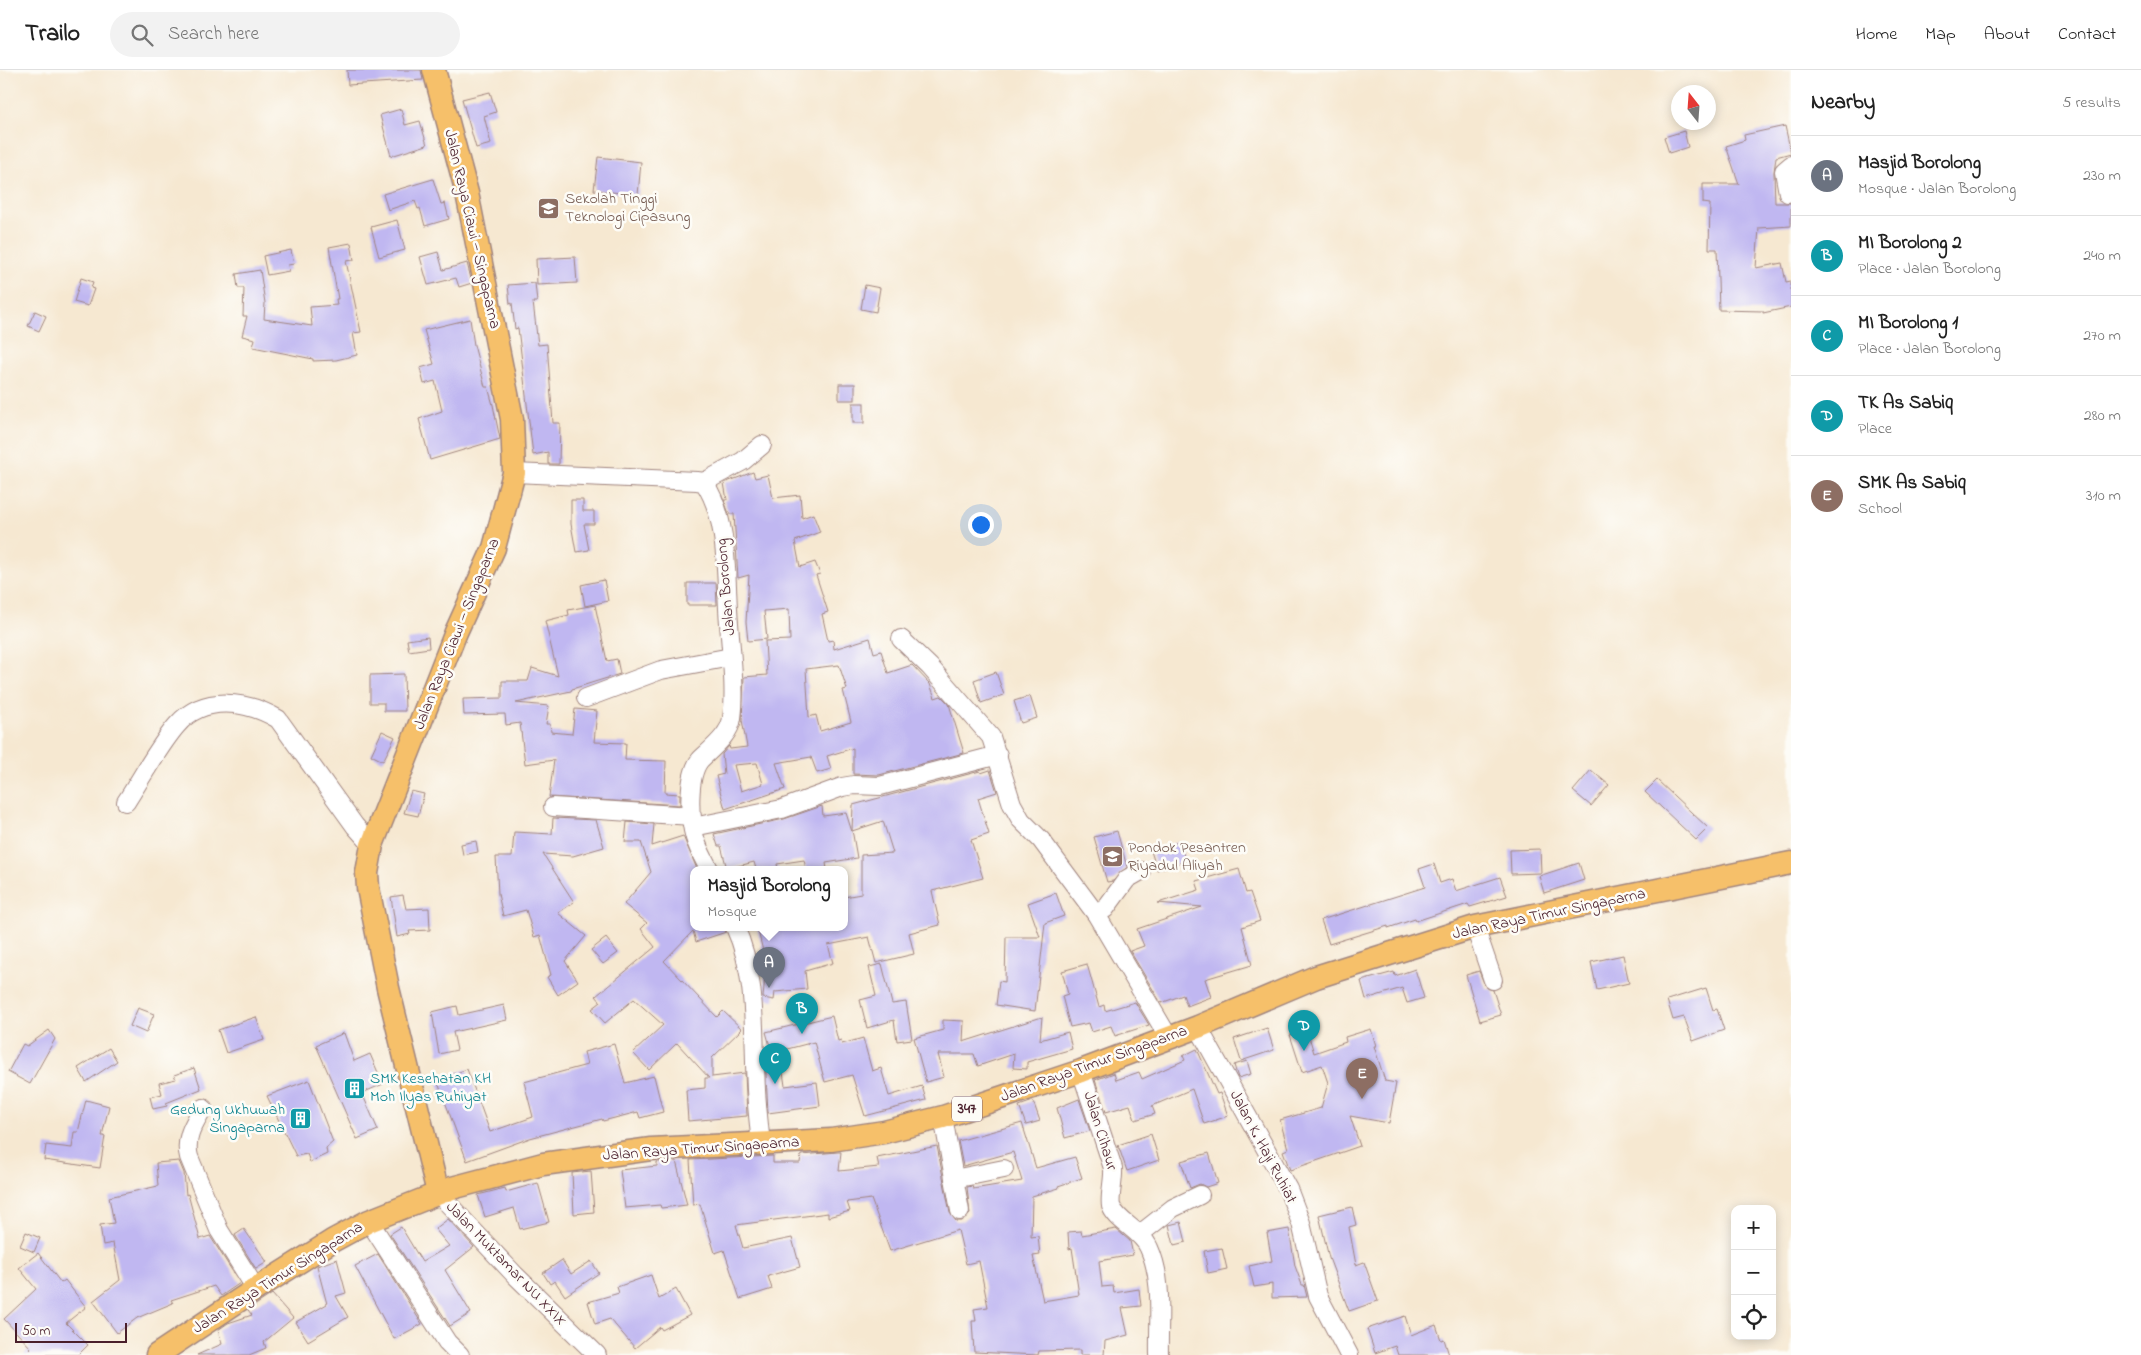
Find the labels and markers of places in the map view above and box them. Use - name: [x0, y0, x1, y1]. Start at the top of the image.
- place label: Sekolah Tinggi Teknologi Cipasung: [565, 187, 691, 229]
- school or university icon: Sekolah Tinggi Teknologi Cipasung: [537, 196, 561, 220]
- place label: Pondok Pesantren Riyadul Aliyah: [1128, 836, 1246, 878]
- school or university icon: Pondok Pesantren Riyadul Aliyah: [1100, 845, 1124, 869]
- pin: A: [753, 947, 785, 988]
- pin: B: [786, 993, 818, 1034]
- pin: D: [1288, 1010, 1320, 1051]
- pin: C: [759, 1043, 791, 1084]
- pin: E: [1346, 1058, 1378, 1099]
- place label: SMK Kesehatan KH Moh Ilyas Ruhiyat: [370, 1067, 491, 1109]
- building icon: SMK Kesehatan KH Moh Ilyas Ruhiyat: [342, 1076, 366, 1100]
- place label: Gedung Ukhuwah Singaparna: [170, 1098, 285, 1140]
- building icon: Gedung Ukhuwah Singaparna: [289, 1107, 313, 1131]

